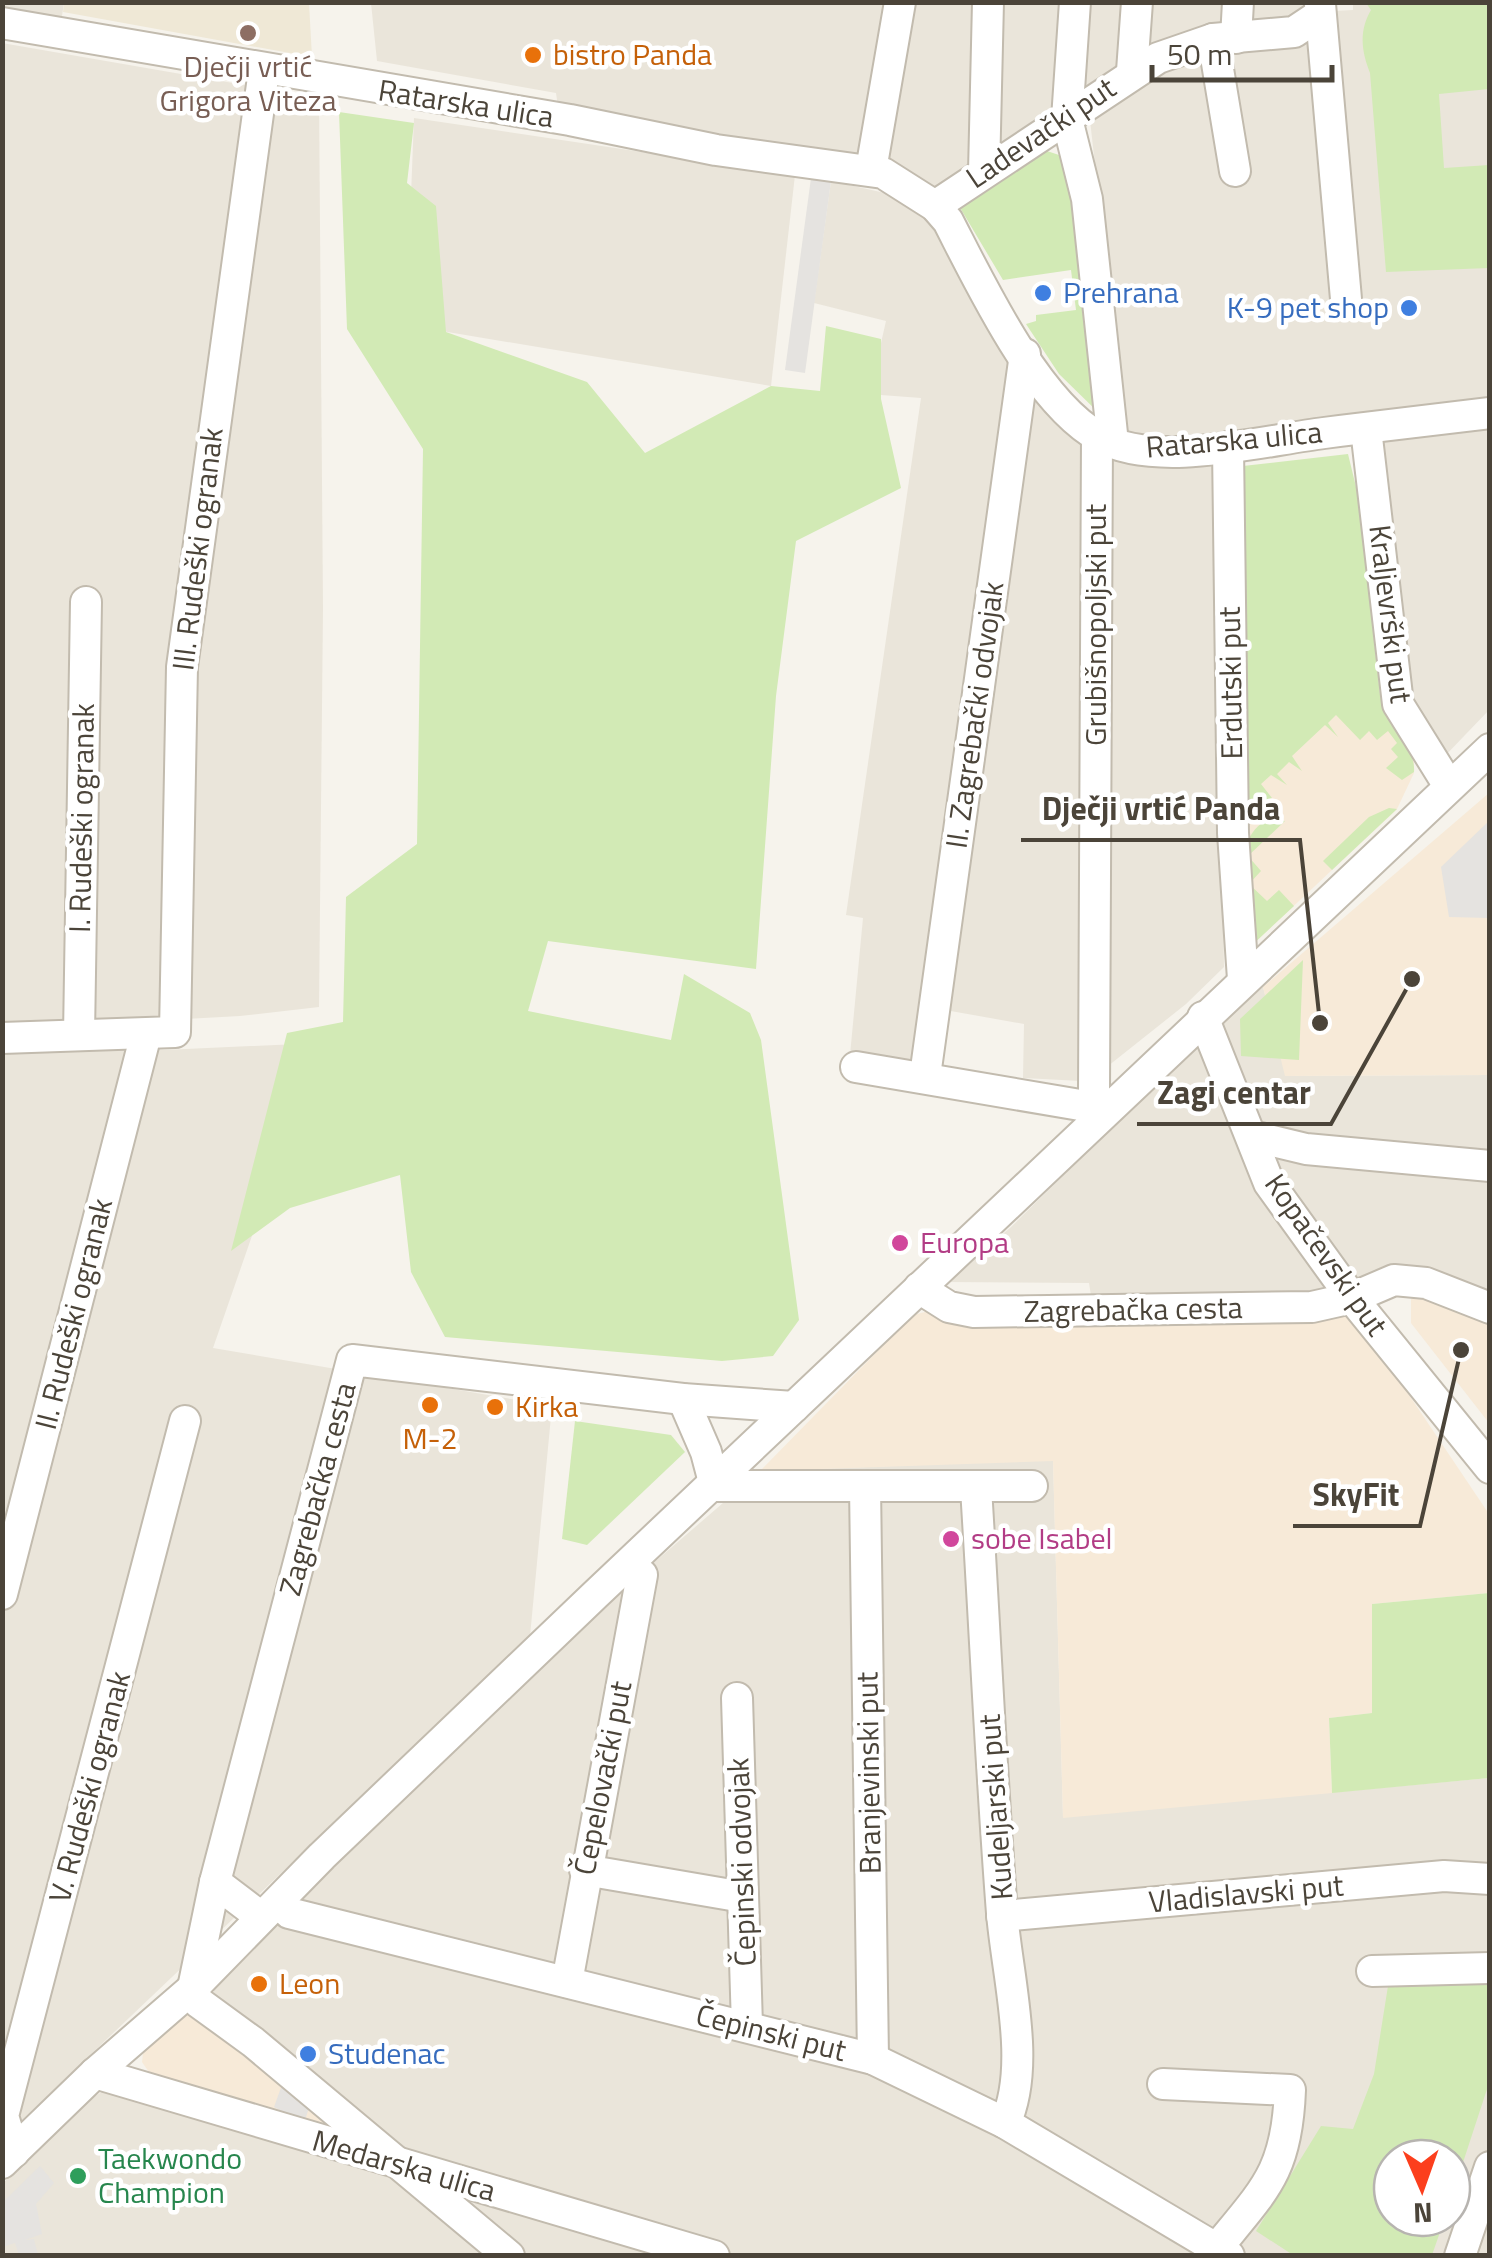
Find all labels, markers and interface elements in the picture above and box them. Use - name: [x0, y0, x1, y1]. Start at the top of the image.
- scale bar: [1152, 20, 1332, 82]
- marker: Dječji vrtić Grigora Viteza: [237, 22, 259, 44]
- place label: bistro Panda: [553, 31, 712, 77]
- text: 50 m: [1167, 31, 1232, 77]
- place label: Dječji vrtić Grigora Viteza: [159, 43, 337, 123]
- marker: bistro Panda: [522, 44, 544, 66]
- street label: Ladevački put: [956, 65, 1125, 199]
- street label: Ratarska ulica: [375, 66, 557, 140]
- place label: Prehrana: [1063, 269, 1179, 315]
- marker: Prehrana: [1032, 282, 1054, 304]
- place label: K-9 pet shop: [1227, 284, 1389, 330]
- marker: K-9 pet shop: [1398, 297, 1420, 319]
- street label: Ratarska ulica: [1144, 408, 1324, 470]
- street label: III. Rudeški ogranak: [159, 425, 235, 673]
- street label: Grubišnopoljski put: [1072, 504, 1118, 746]
- street label: Kraljevrški put: [1357, 522, 1425, 706]
- street label: II. Zagrebački odvojak: [933, 579, 1015, 851]
- street label: Erdutski put: [1206, 606, 1254, 760]
- street label: I. Rudeški ogranak: [56, 703, 106, 933]
- callout: Dječji vrtić Panda: [1021, 778, 1300, 840]
- text: Dječji vrtić Panda: [1042, 784, 1280, 832]
- callout: Zagi centar: [1137, 1062, 1331, 1124]
- text: Zagi centar: [1157, 1068, 1311, 1116]
- street label: Kopačevski put: [1254, 1164, 1400, 1345]
- street label: II. Rudeški ogranak: [22, 1193, 124, 1434]
- place label: Europa: [920, 1219, 1009, 1265]
- marker: Europa: [889, 1232, 911, 1254]
- street label: Zagrebačka cesta: [1023, 1284, 1243, 1334]
- street label: Zagrebačka cesta: [266, 1377, 368, 1601]
- place label: Kirka: [515, 1383, 578, 1429]
- marker: M-2: [419, 1394, 441, 1416]
- marker: Kirka: [484, 1396, 506, 1418]
- place label: M-2: [402, 1415, 458, 1461]
- callout: SkyFit: [1293, 1464, 1420, 1526]
- text: SkyFit: [1313, 1470, 1399, 1518]
- place label: sobe Isabel: [971, 1515, 1113, 1561]
- marker: sobe Isabel: [940, 1528, 962, 1550]
- street label: V. Rudeški ogranak: [36, 1666, 142, 1908]
- street label: Branjevinski put: [843, 1671, 893, 1875]
- street label: Čepelovački put: [561, 1676, 643, 1879]
- street label: Kudeljarski put: [966, 1712, 1024, 1902]
- street label: Čepinski odvojak: [714, 1757, 768, 1967]
- street label: Vladislavski put: [1146, 1862, 1346, 1924]
- place label: Leon: [279, 1960, 340, 2006]
- marker: Leon: [248, 1973, 270, 1995]
- street label: Čepinski put: [691, 1991, 852, 2073]
- place label: Studenac: [328, 2030, 446, 2076]
- marker: Studenac: [297, 2043, 319, 2065]
- street label: Medarska ulica: [307, 2117, 501, 2213]
- place label: Taekwondo Champion: [98, 2135, 242, 2215]
- north arrow: [1372, 2138, 1472, 2238]
- marker: Taekwondo Champion: [67, 2165, 89, 2187]
- text: N: [1412, 2192, 1433, 2235]

